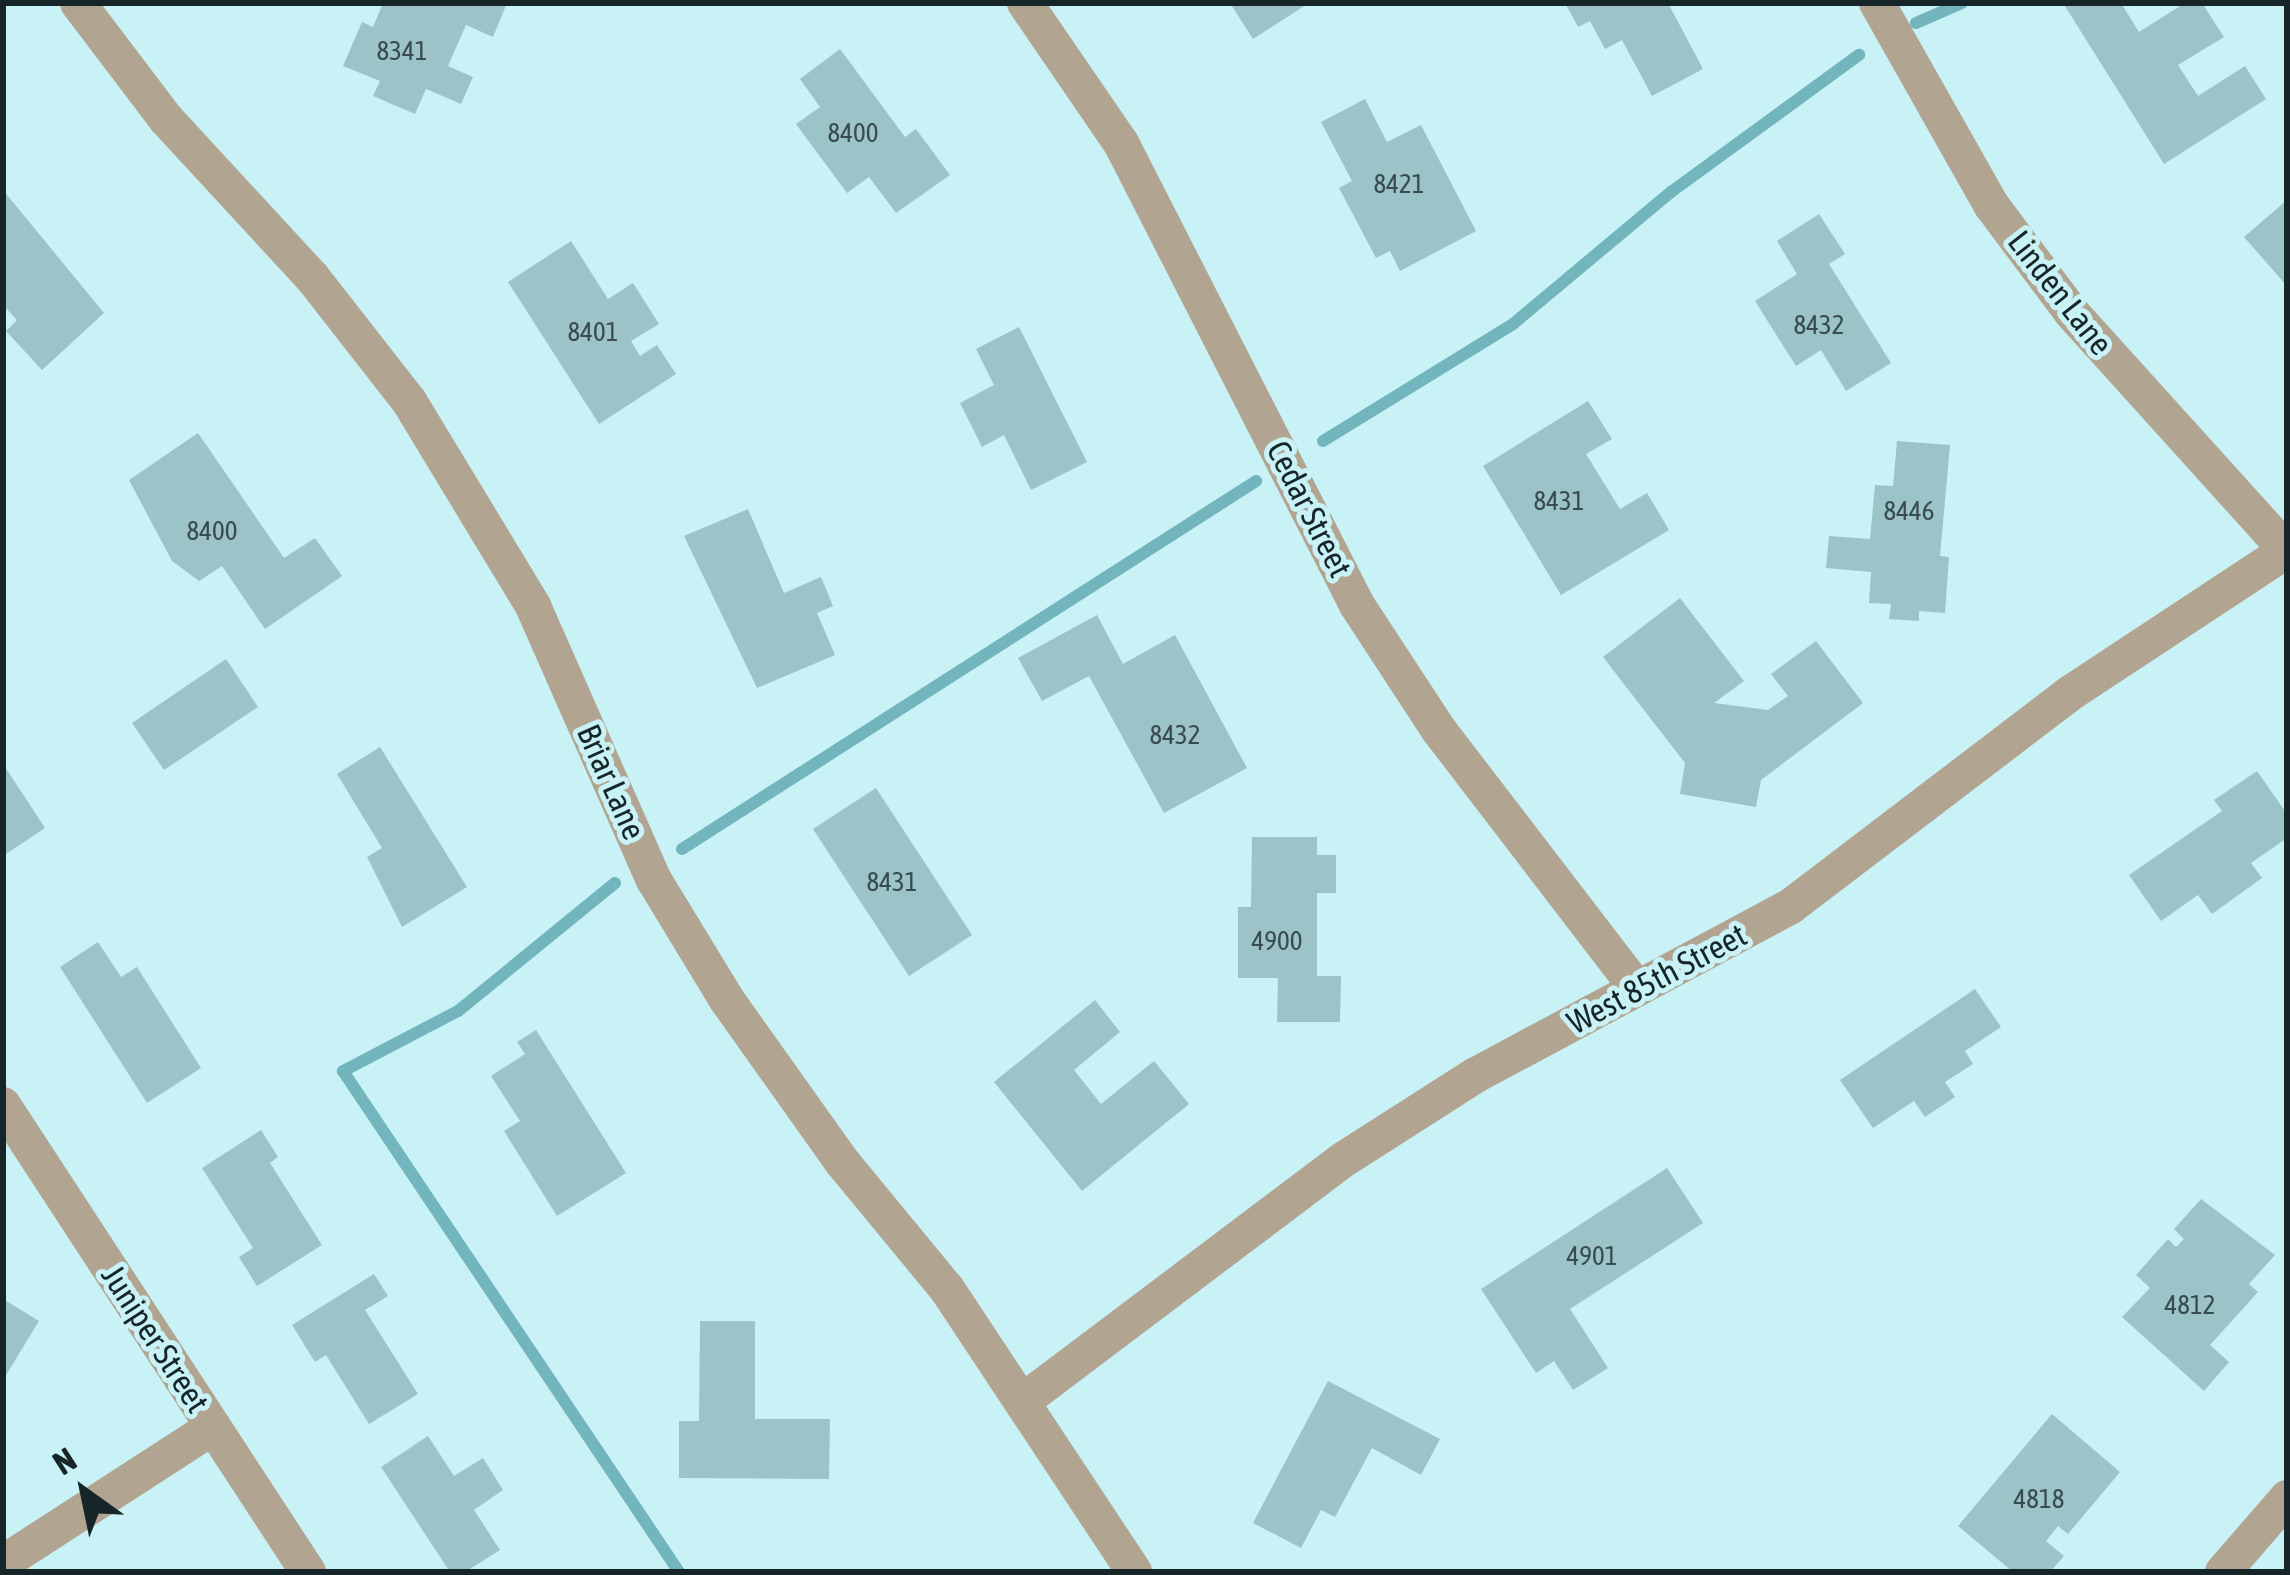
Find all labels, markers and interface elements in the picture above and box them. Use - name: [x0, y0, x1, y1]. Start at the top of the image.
- house number: 8341: [377, 35, 427, 67]
- house number: 8400: [828, 117, 878, 149]
- house number: 8421: [1374, 168, 1424, 200]
- street label: Linden Lane: [1999, 223, 2121, 363]
- house number: 8432: [1794, 309, 1844, 341]
- house number: 8401: [568, 316, 618, 348]
- street label: Cedar Street: [1258, 434, 1360, 584]
- house number: 8431: [1534, 485, 1584, 517]
- house number: 8446: [1884, 495, 1934, 527]
- house number: 8400: [187, 515, 237, 547]
- street label: Briar Lane: [568, 718, 654, 846]
- house number: 8432: [1150, 719, 1200, 751]
- house number: 8431: [867, 866, 917, 898]
- street label: West 85th Street: [1561, 915, 1753, 1043]
- house number: 4900: [1252, 925, 1302, 957]
- house number: 4901: [1567, 1240, 1617, 1272]
- street label: Juniper Street: [93, 1258, 217, 1420]
- house number: 4812: [2165, 1289, 2215, 1321]
- north arrow: [24, 1431, 144, 1551]
- text: N: [46, 1440, 83, 1482]
- house number: 4818: [2014, 1483, 2064, 1515]

